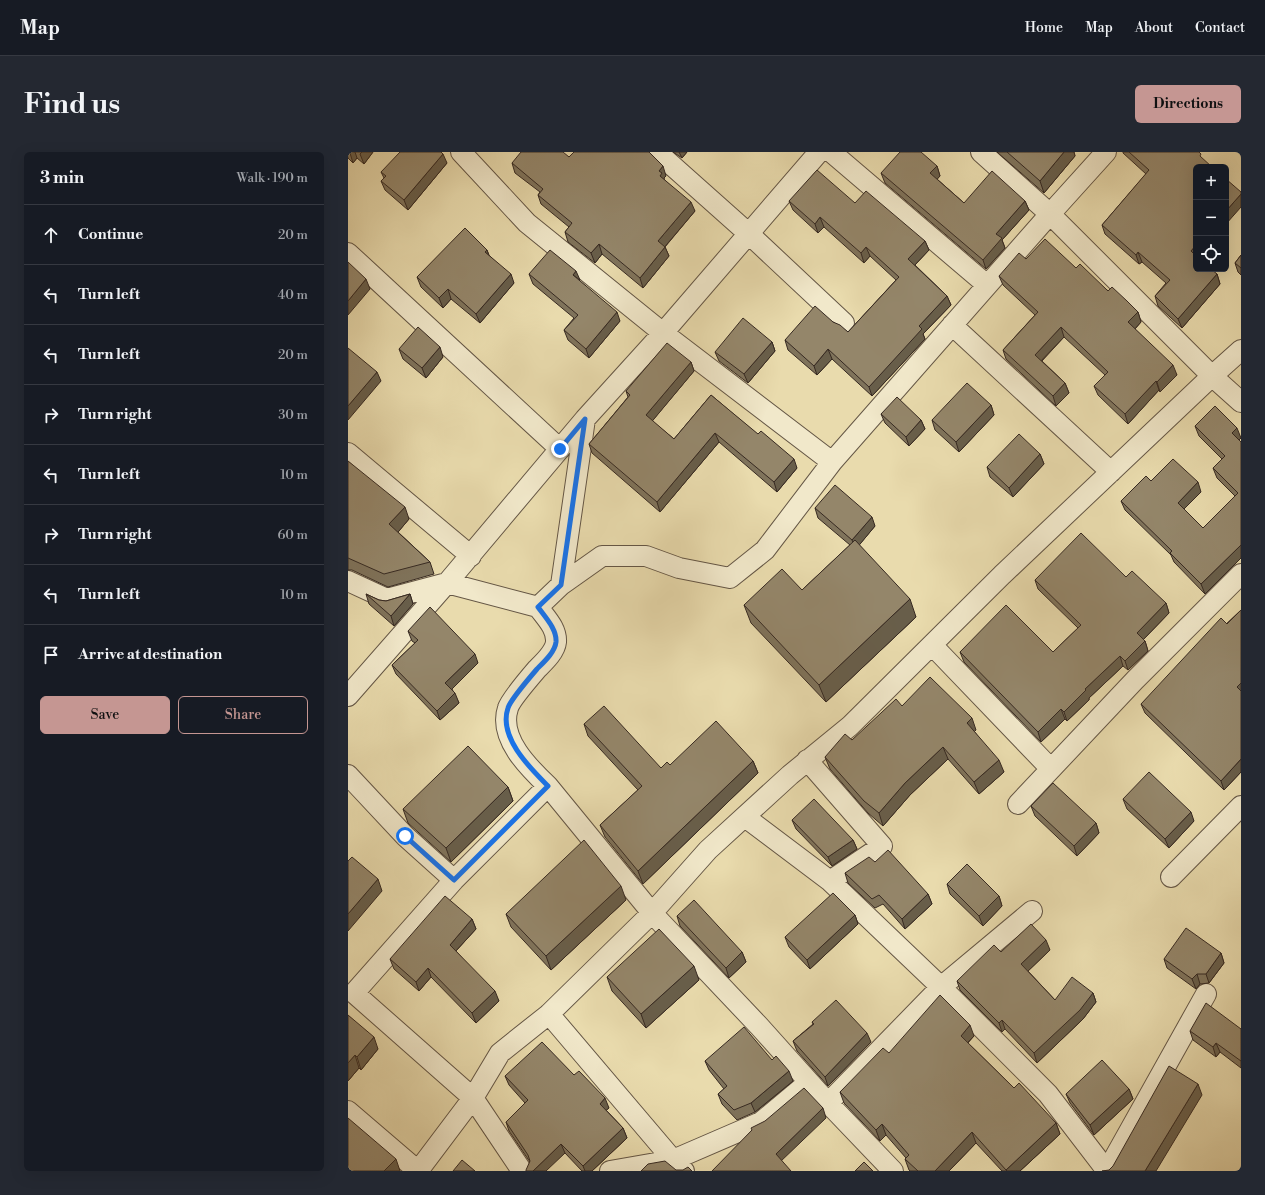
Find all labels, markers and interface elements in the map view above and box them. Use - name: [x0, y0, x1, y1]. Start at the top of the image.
- text: Map: [20, 16, 60, 40]
- text: Home: [1025, 19, 1063, 37]
- text: Map: [1085, 19, 1113, 37]
- text: About: [1135, 19, 1173, 37]
- text: Contact: [1195, 19, 1245, 37]
- button: Directions: [1135, 85, 1241, 123]
- text: Find us: [24, 87, 120, 122]
- map controls: [1193, 164, 1229, 272]
- button: +: [1193, 164, 1229, 200]
- text: 3 min: [40, 167, 84, 189]
- text: Walk · 190 m: [237, 170, 308, 186]
- button: −: [1193, 200, 1229, 236]
- icon: ahead: [40, 224, 62, 246]
- text: Continue: [78, 225, 143, 244]
- text: 20 m: [278, 227, 308, 243]
- button: locate: [1193, 236, 1229, 272]
- icon: left: [40, 284, 62, 306]
- text: Turn left: [78, 285, 140, 304]
- text: 40 m: [278, 287, 308, 303]
- icon: left: [40, 344, 62, 366]
- text: Turn left: [78, 345, 140, 364]
- text: 20 m: [278, 347, 308, 363]
- icon: right: [40, 404, 62, 426]
- text: Turn right: [78, 405, 152, 424]
- text: 30 m: [278, 407, 308, 423]
- route end: [551, 440, 569, 458]
- icon: left: [40, 464, 62, 486]
- text: Turn left: [78, 465, 140, 484]
- text: 10 m: [280, 467, 308, 483]
- icon: right: [40, 524, 62, 546]
- text: Turn right: [78, 525, 152, 544]
- text: 60 m: [277, 527, 308, 543]
- icon: left: [40, 584, 62, 606]
- text: Turn left: [78, 585, 140, 604]
- text: 10 m: [280, 587, 308, 603]
- icon: arrive: [40, 644, 62, 666]
- text: Arrive at destination: [78, 645, 222, 664]
- button: Save: [40, 696, 170, 734]
- button: Share: [178, 696, 308, 734]
- route start: [396, 827, 414, 845]

